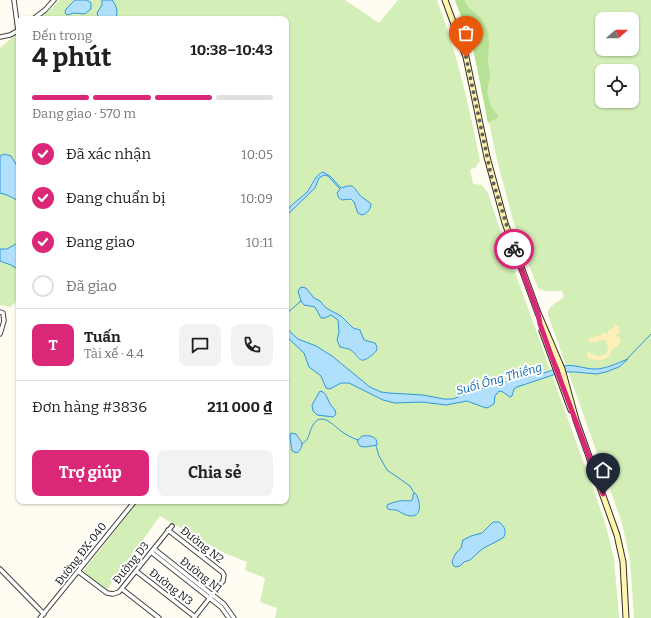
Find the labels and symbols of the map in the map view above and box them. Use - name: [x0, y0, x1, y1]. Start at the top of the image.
- north arrow: [595, 12, 639, 56]
- pin: [449, 16, 483, 57]
- courier: [494, 229, 534, 269]
- water label: Suối Ông Thiềng: [454, 358, 544, 398]
- pin: [586, 453, 620, 494]
- street label: Đường ĐX-040: [53, 520, 109, 588]
- street label: Đường N2: [178, 524, 226, 566]
- street label: Đường D3: [110, 539, 152, 587]
- street label: Đường N1: [177, 555, 225, 596]
- street label: Đường N3: [147, 566, 195, 608]

